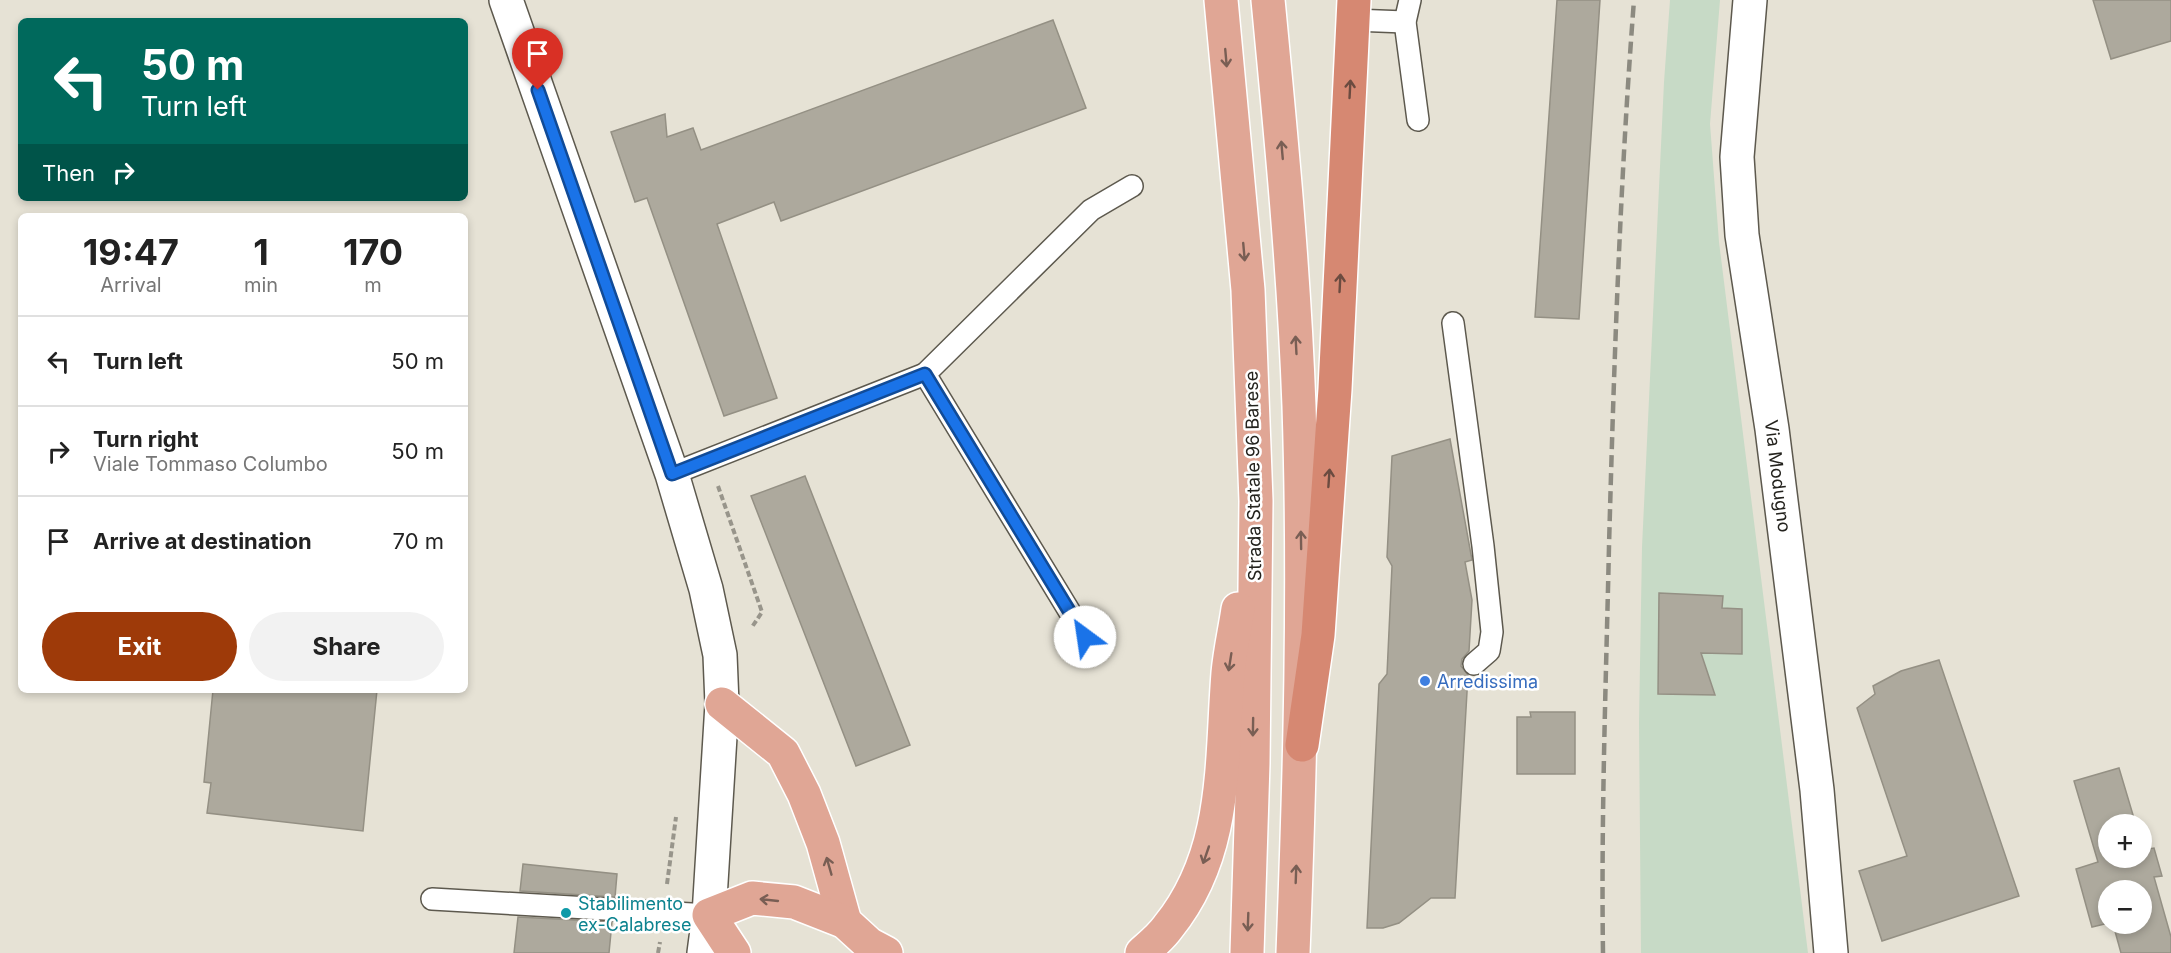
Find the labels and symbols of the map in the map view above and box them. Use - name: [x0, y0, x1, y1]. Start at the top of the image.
- pin: [512, 28, 563, 90]
- one-way arrow: [1221, 48, 1232, 68]
- one-way arrow: [1344, 79, 1355, 99]
- one-way arrow: [1276, 141, 1287, 161]
- one-way arrow: [1239, 242, 1250, 262]
- one-way arrow: [1335, 274, 1346, 294]
- one-way arrow: [1290, 335, 1301, 355]
- street label: Strada Statale 96 Barese: [1241, 371, 1265, 581]
- street label: Via Modugno: [1761, 419, 1795, 533]
- one-way arrow: [1323, 469, 1334, 489]
- one-way arrow: [1296, 530, 1307, 550]
- position arrow: [1053, 605, 1117, 669]
- one-way arrow: [1224, 652, 1235, 671]
- place label: Arredissima: [1437, 671, 1538, 692]
- marker: Arredissima: [1418, 674, 1432, 688]
- one-way arrow: [1248, 717, 1259, 737]
- one-way arrow: [1200, 845, 1211, 864]
- one-way arrow: [823, 857, 834, 876]
- one-way arrow: [1291, 864, 1302, 884]
- place label: Stabilimento ex-Calabrese: [578, 893, 692, 935]
- one-way arrow: [760, 894, 780, 905]
- marker: Stabilimento ex-Calabrese: [559, 906, 573, 920]
- one-way arrow: [1242, 911, 1253, 931]

